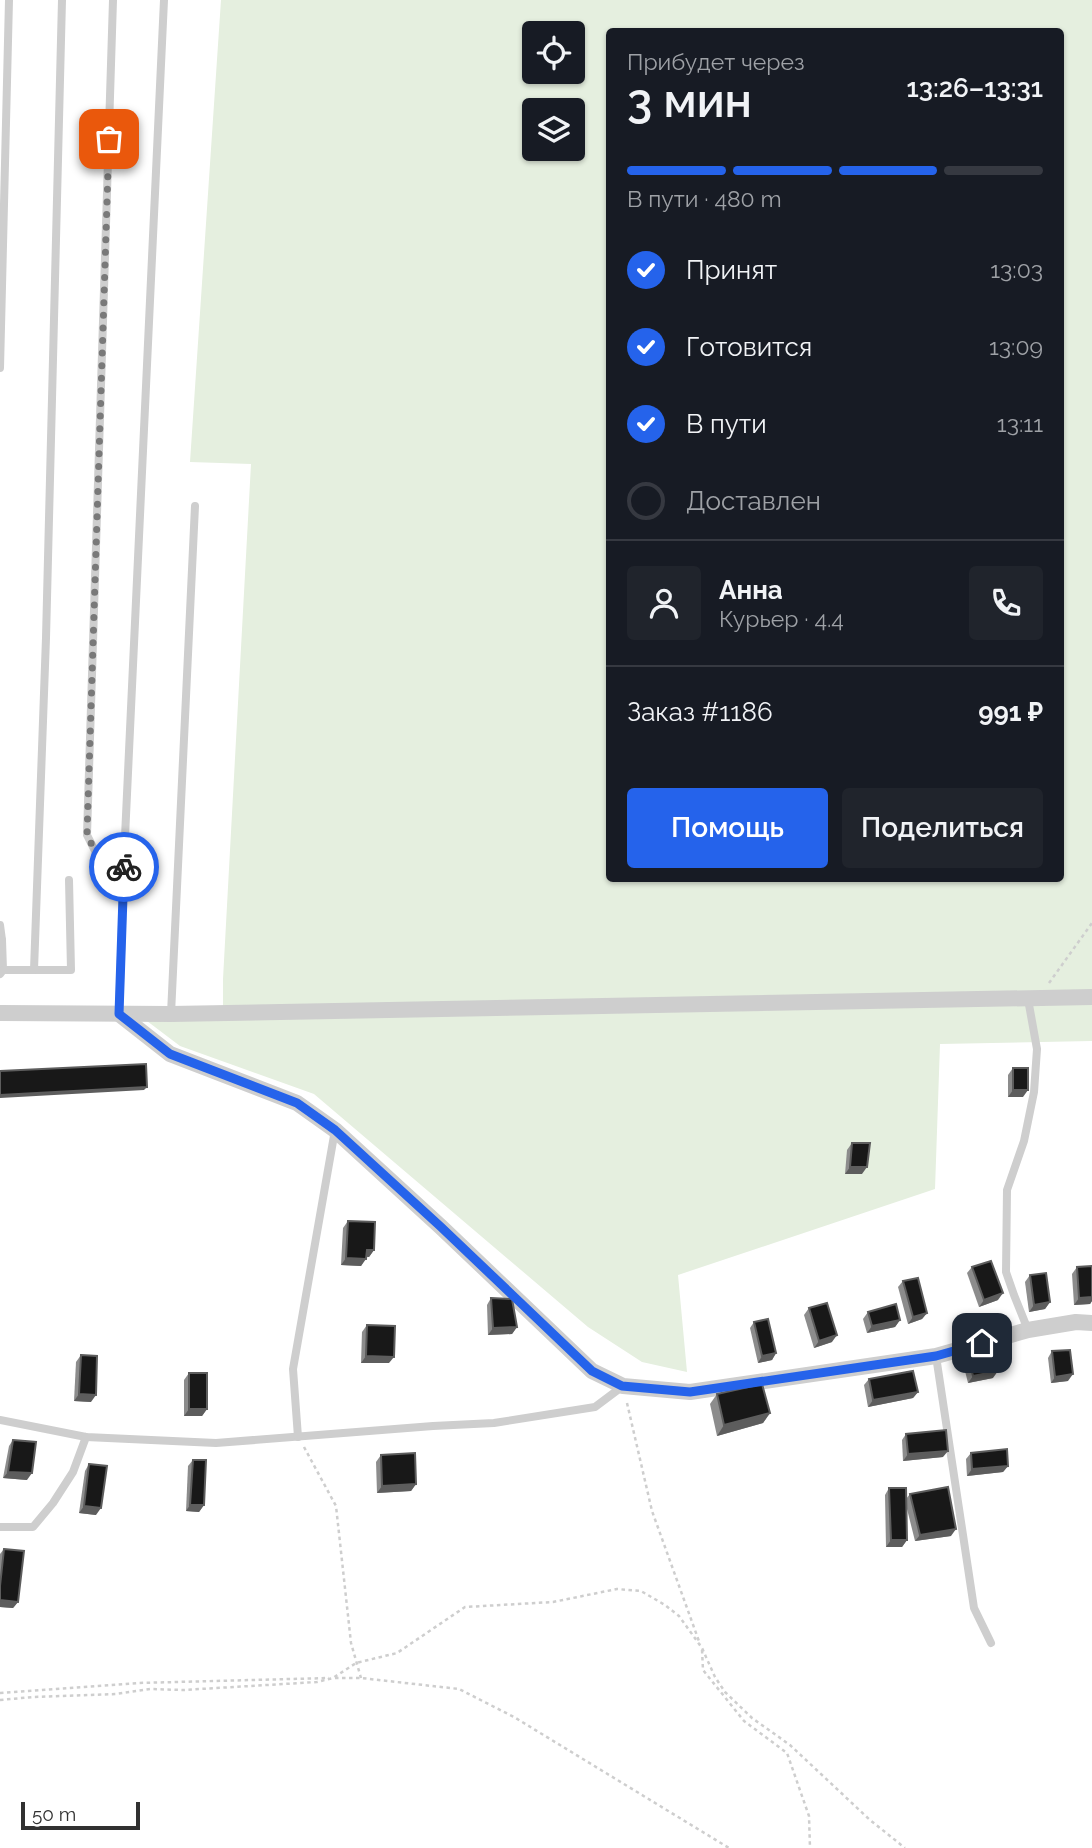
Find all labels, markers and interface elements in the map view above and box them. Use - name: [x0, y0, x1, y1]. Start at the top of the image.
- map controls: [522, 21, 585, 161]
- button: locate: [522, 21, 585, 84]
- text: Прибудет через: [627, 48, 805, 75]
- text: 13:26–13:31: [906, 73, 1043, 103]
- text: 3 мин: [627, 74, 752, 128]
- button: layers: [522, 98, 585, 161]
- pin: [79, 109, 139, 169]
- icon: bag: [90, 120, 128, 158]
- text: В пути · 480 m: [627, 185, 782, 212]
- icon: check: [627, 251, 665, 289]
- text: Принят: [686, 255, 777, 285]
- text: 13:03: [990, 256, 1043, 283]
- icon: check: [627, 328, 665, 366]
- text: Готовится: [686, 332, 812, 362]
- text: 13:09: [989, 333, 1043, 360]
- icon: check: [627, 405, 665, 443]
- text: В пути: [686, 409, 767, 439]
- text: 13:11: [997, 410, 1043, 437]
- text: Доставлен: [686, 486, 821, 516]
- button: person: [627, 566, 701, 640]
- button: phone: [969, 566, 1043, 640]
- text: Анна: [719, 575, 783, 605]
- text: Курьер · 4.4: [719, 605, 844, 632]
- text: Заказ #1186: [627, 697, 773, 727]
- text: 991 ₽: [978, 697, 1043, 727]
- button: Помощь: [627, 788, 828, 868]
- button: Поделиться: [842, 788, 1043, 868]
- courier: [89, 832, 159, 902]
- icon: bike: [105, 848, 143, 886]
- pin: [952, 1313, 1012, 1373]
- icon: home: [963, 1324, 1001, 1362]
- scale bar: [21, 1799, 140, 1831]
- text: 50 m: [32, 1803, 76, 1825]

